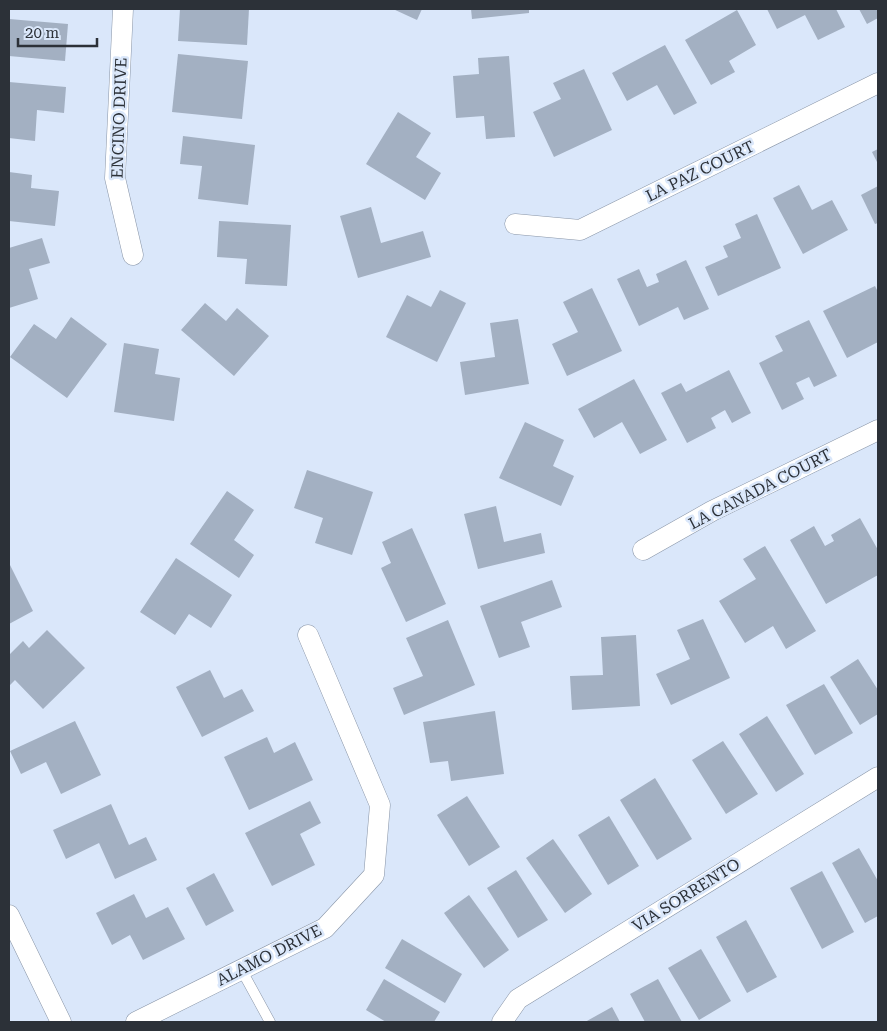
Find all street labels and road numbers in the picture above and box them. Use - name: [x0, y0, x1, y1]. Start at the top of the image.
- street label: ENCINO DRIVE: [107, 57, 131, 179]
- street label: LA PAZ COURT: [643, 136, 758, 206]
- street label: LA CANADA COURT: [686, 445, 835, 533]
- street label: VIA SORRENTO: [629, 854, 743, 936]
- street label: ALAMO DRIVE: [213, 920, 325, 990]

